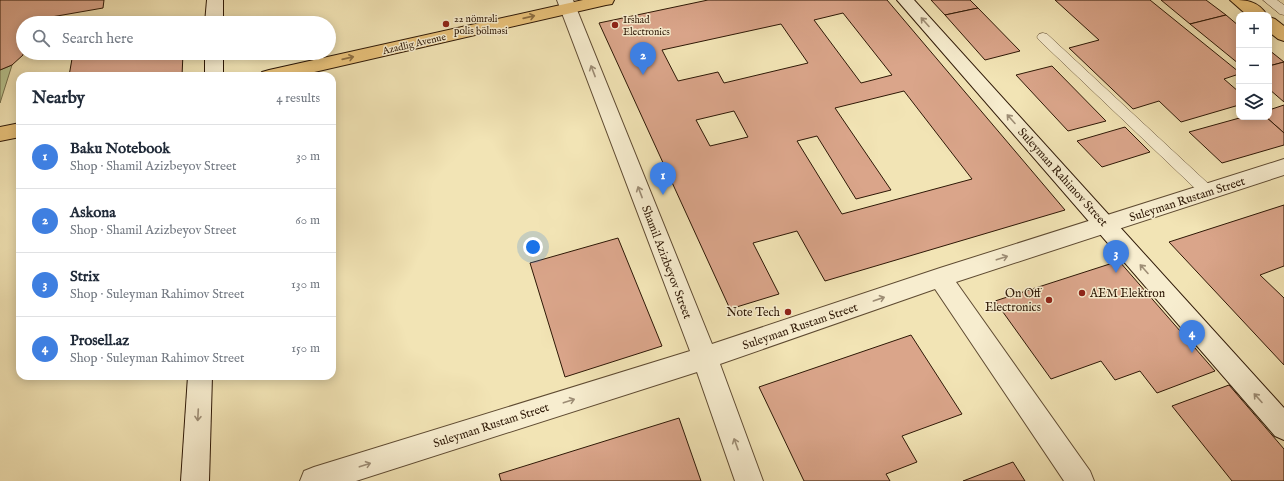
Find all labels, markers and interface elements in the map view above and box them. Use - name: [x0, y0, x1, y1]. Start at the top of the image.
- map controls: [1236, 12, 1272, 120]
- button: +: [1236, 12, 1272, 48]
- place label: 22 nömrəli polis bölməsi: [454, 13, 508, 38]
- one-way arrow: [522, 13, 535, 21]
- place label: Irshad Electronics: [623, 14, 670, 39]
- search box: [16, 16, 336, 60]
- one-way arrow: [920, 17, 930, 27]
- marker: 22 nömrəli polis bölməsi: [441, 19, 451, 29]
- marker: Irshad Electronics: [610, 20, 620, 30]
- icon: search: [30, 27, 52, 49]
- text: Search here: [62, 29, 133, 48]
- street label: Azadlig Avenue: [380, 31, 448, 58]
- pin: 2: [630, 42, 656, 75]
- button: −: [1236, 48, 1272, 84]
- one-way arrow: [341, 54, 354, 62]
- one-way arrow: [588, 65, 596, 77]
- button: layers: [1236, 84, 1272, 120]
- text: Nearby: [32, 88, 85, 109]
- text: 4 results: [276, 90, 320, 107]
- one-way arrow: [1007, 114, 1016, 125]
- street label: Suleyman Rahimov Street: [1014, 125, 1111, 230]
- text: Baku Notebook: [70, 139, 170, 158]
- text: 1: [43, 148, 47, 165]
- text: 30 m: [296, 148, 320, 165]
- text: Shop · Shamil Azizbeyov Street: [70, 158, 236, 175]
- pin: 1: [650, 162, 676, 195]
- street label: Suleyman Rustam Street: [1127, 174, 1247, 225]
- one-way arrow: [636, 186, 643, 198]
- text: Askona: [70, 203, 116, 222]
- street label: Shamil Azizbeyov Street: [638, 203, 695, 321]
- text: 2: [42, 212, 48, 229]
- text: 60 m: [295, 212, 320, 229]
- text: Shop · Shamil Azizbeyov Street: [70, 222, 236, 239]
- your location: [523, 237, 543, 257]
- pin: 3: [1103, 240, 1129, 273]
- one-way arrow: [996, 254, 1008, 262]
- one-way arrow: [1139, 264, 1149, 274]
- text: Strix: [70, 267, 100, 286]
- text: 3: [43, 276, 47, 293]
- text: 130 m: [291, 276, 320, 293]
- text: Shop · Suleyman Rahimov Street: [70, 286, 244, 303]
- place label: On Off Electronics: [985, 286, 1043, 315]
- place label: AEM Elektron: [1089, 286, 1166, 301]
- marker: AEM Elektron: [1077, 288, 1087, 298]
- one-way arrow: [872, 295, 885, 302]
- marker: On Off Electronics: [1044, 295, 1054, 305]
- street label: Suleyman Rustam Street: [741, 300, 860, 353]
- place label: Note Tech: [726, 305, 781, 320]
- marker: Note Tech: [783, 307, 793, 317]
- pin: 4: [1179, 320, 1205, 353]
- text: Prosell.az: [70, 331, 129, 350]
- text: 4: [42, 340, 48, 357]
- text: 150 m: [291, 340, 320, 357]
- text: Shop · Suleyman Rahimov Street: [70, 350, 244, 367]
- one-way arrow: [1254, 393, 1263, 403]
- one-way arrow: [562, 397, 575, 404]
- street label: Suleyman Rustam Street: [431, 400, 551, 451]
- one-way arrow: [194, 408, 201, 421]
- one-way arrow: [731, 439, 739, 451]
- one-way arrow: [358, 461, 371, 468]

